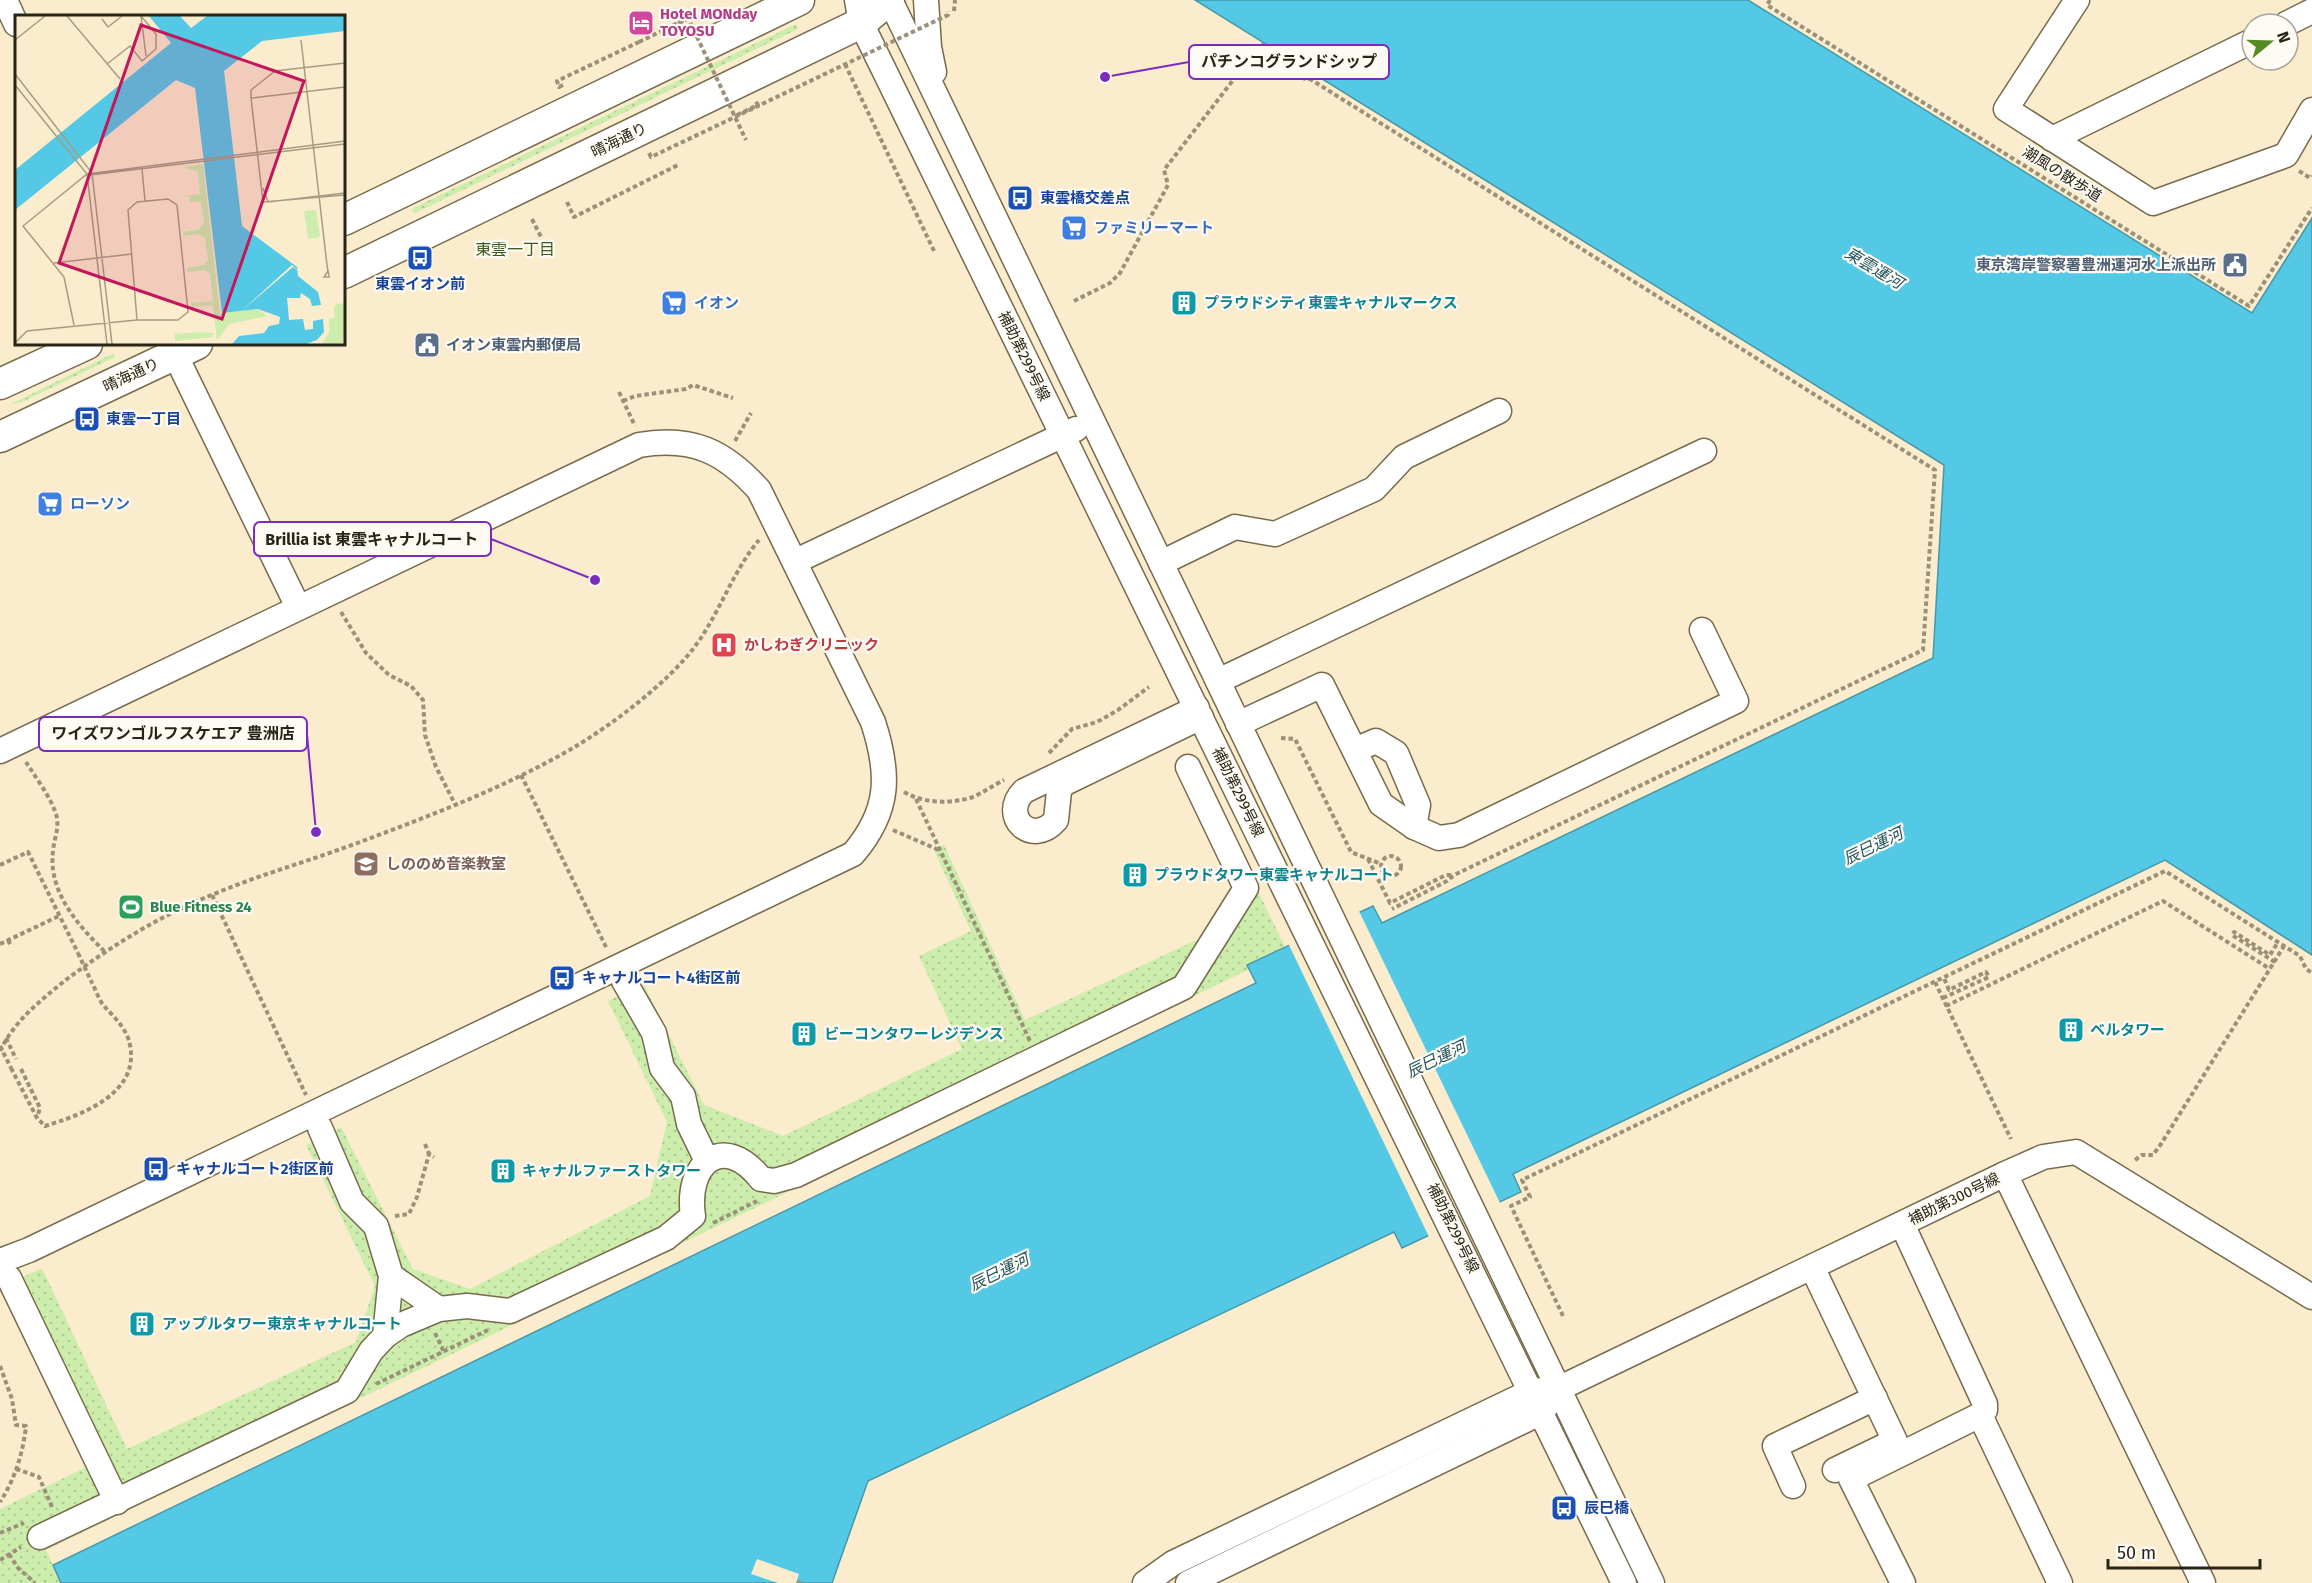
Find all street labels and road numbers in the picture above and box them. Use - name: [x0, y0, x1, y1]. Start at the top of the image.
- street label: 晴海通り: [588, 119, 650, 161]
- street label: 潮風の散歩道: [2019, 143, 2105, 205]
- street label: 補助第299号線: [994, 308, 1054, 404]
- street label: 晴海通り: [100, 354, 162, 396]
- street label: 補助第299号線: [1208, 744, 1268, 840]
- street label: 補助第300号線: [1905, 1169, 2003, 1229]
- street label: 補助第299号線: [1423, 1180, 1483, 1276]

